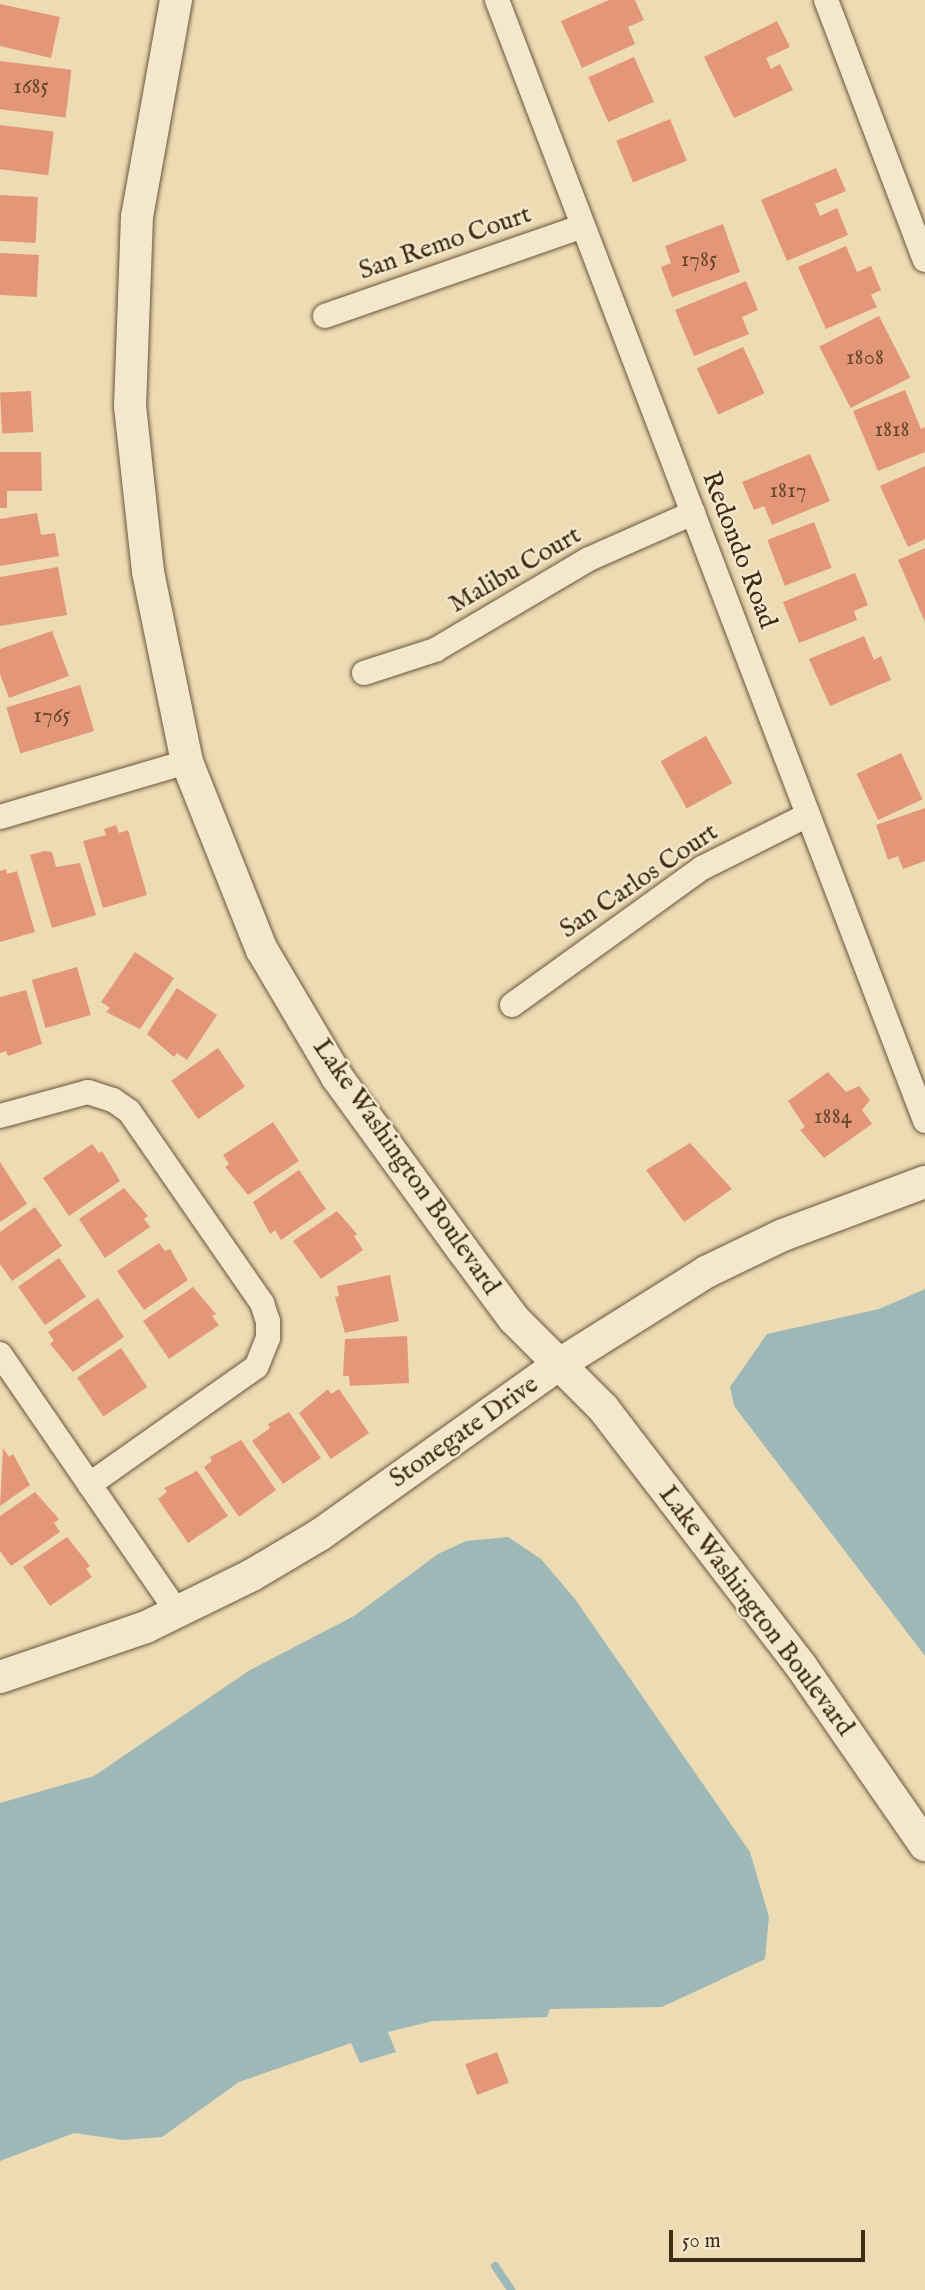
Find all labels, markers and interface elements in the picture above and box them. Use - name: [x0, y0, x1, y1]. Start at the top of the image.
- house number: 1685: [13, 73, 49, 101]
- street label: San Remo Court: [355, 199, 535, 287]
- house number: 1785: [681, 246, 717, 274]
- house number: 1808: [846, 344, 884, 372]
- house number: 1818: [874, 416, 910, 444]
- street label: Redondo Road: [695, 467, 783, 633]
- house number: 1817: [770, 477, 806, 505]
- street label: Malibu Court: [444, 520, 586, 620]
- house number: 1765: [33, 702, 71, 730]
- street label: San Carlos Court: [554, 817, 724, 945]
- street label: Lake Washington Boulevard: [306, 1033, 506, 1301]
- house number: 1884: [814, 1103, 852, 1131]
- street label: Stonegate Drive: [384, 1369, 544, 1495]
- street label: Lake Washington Boulevard: [652, 1480, 860, 1742]
- scale bar: [673, 2216, 869, 2260]
- text: 50 m: [682, 2228, 721, 2255]

